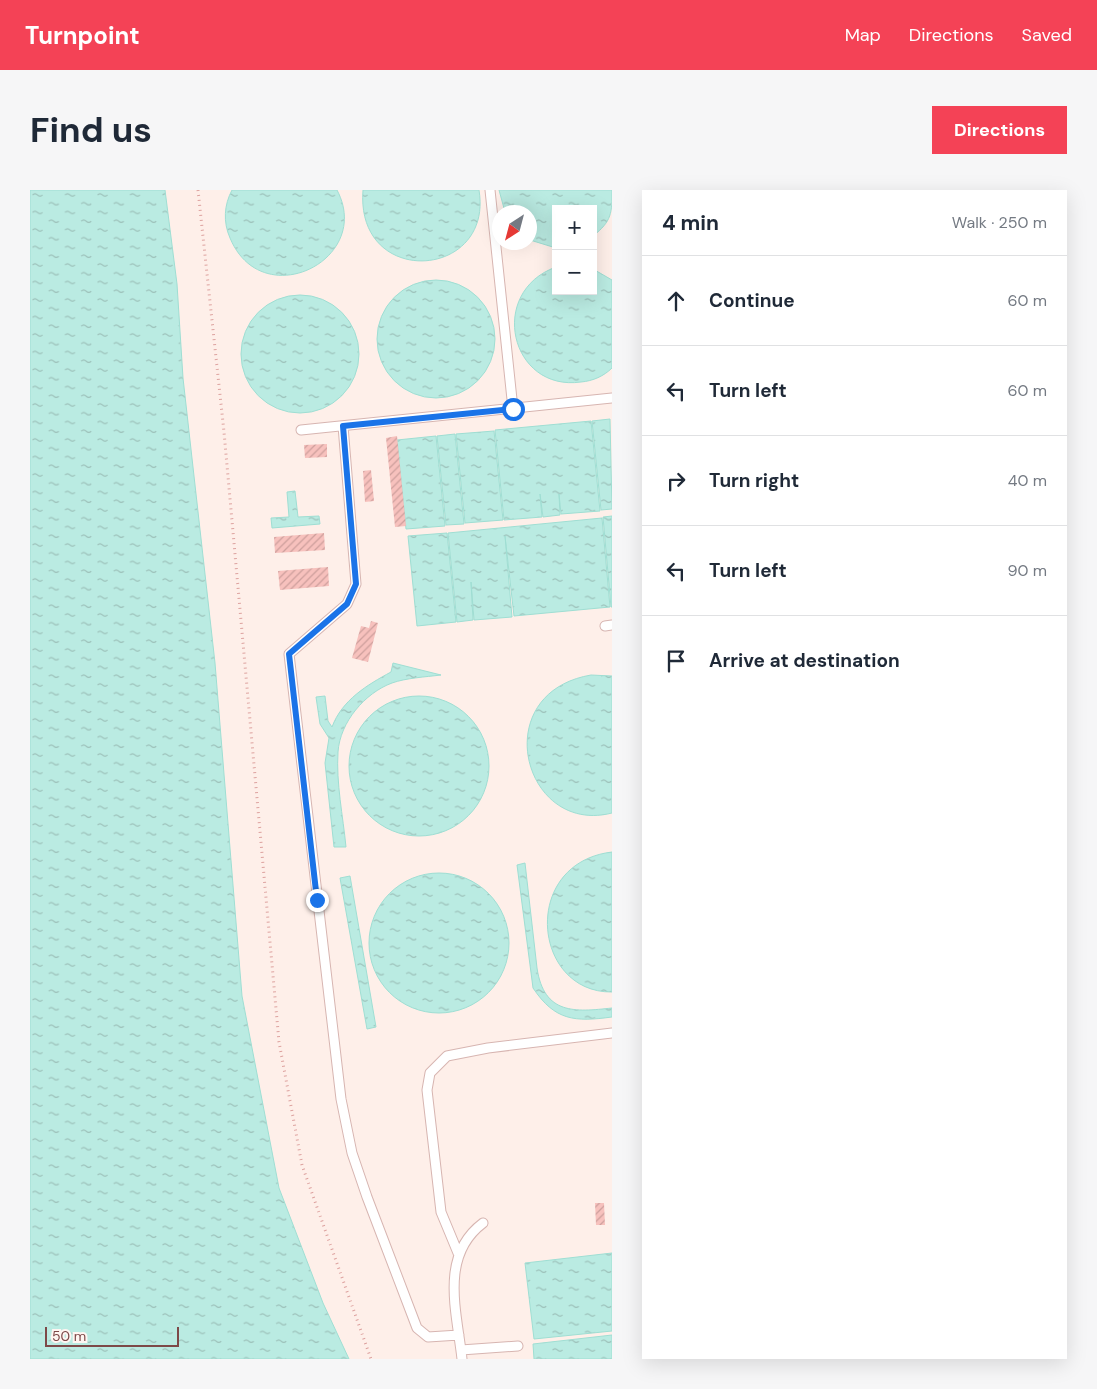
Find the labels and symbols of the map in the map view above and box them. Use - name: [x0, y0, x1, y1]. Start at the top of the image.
- north arrow: [492, 205, 537, 250]
- route start: [502, 398, 525, 421]
- route end: [306, 889, 329, 912]
- scale bar: [45, 1324, 179, 1347]

